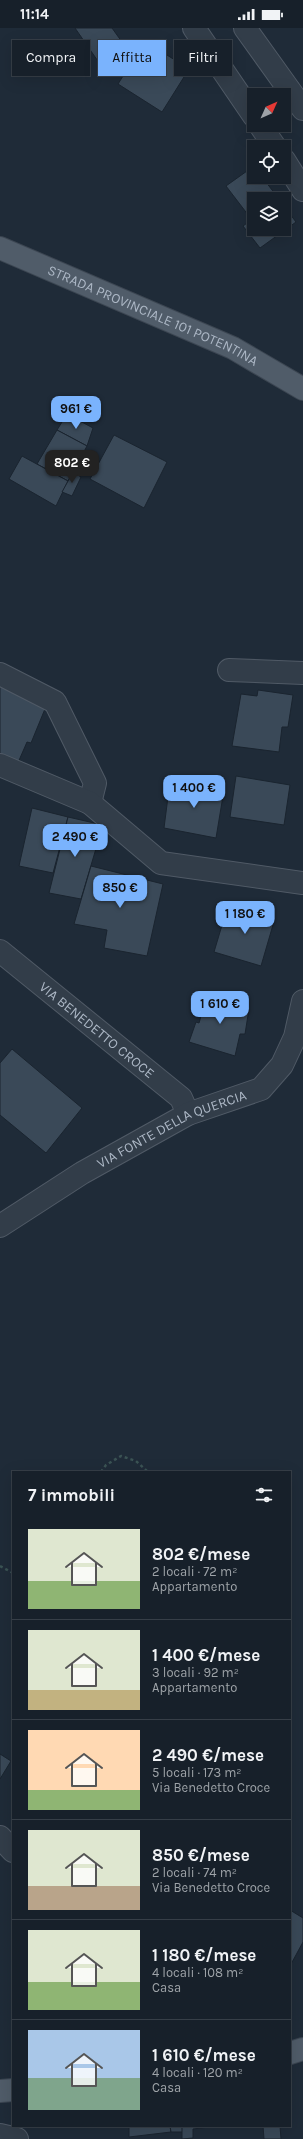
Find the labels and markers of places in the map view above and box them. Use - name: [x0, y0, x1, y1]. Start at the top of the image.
- pin: 961 €: [48, 396, 104, 430]
- pin: 802 €: [44, 450, 100, 484]
- pin: 1 400 €: [157, 775, 231, 809]
- pin: 2 490 €: [38, 824, 112, 858]
- pin: 850 €: [92, 875, 148, 909]
- pin: 1 180 €: [208, 901, 282, 935]
- pin: 1 610 €: [183, 991, 257, 1025]

